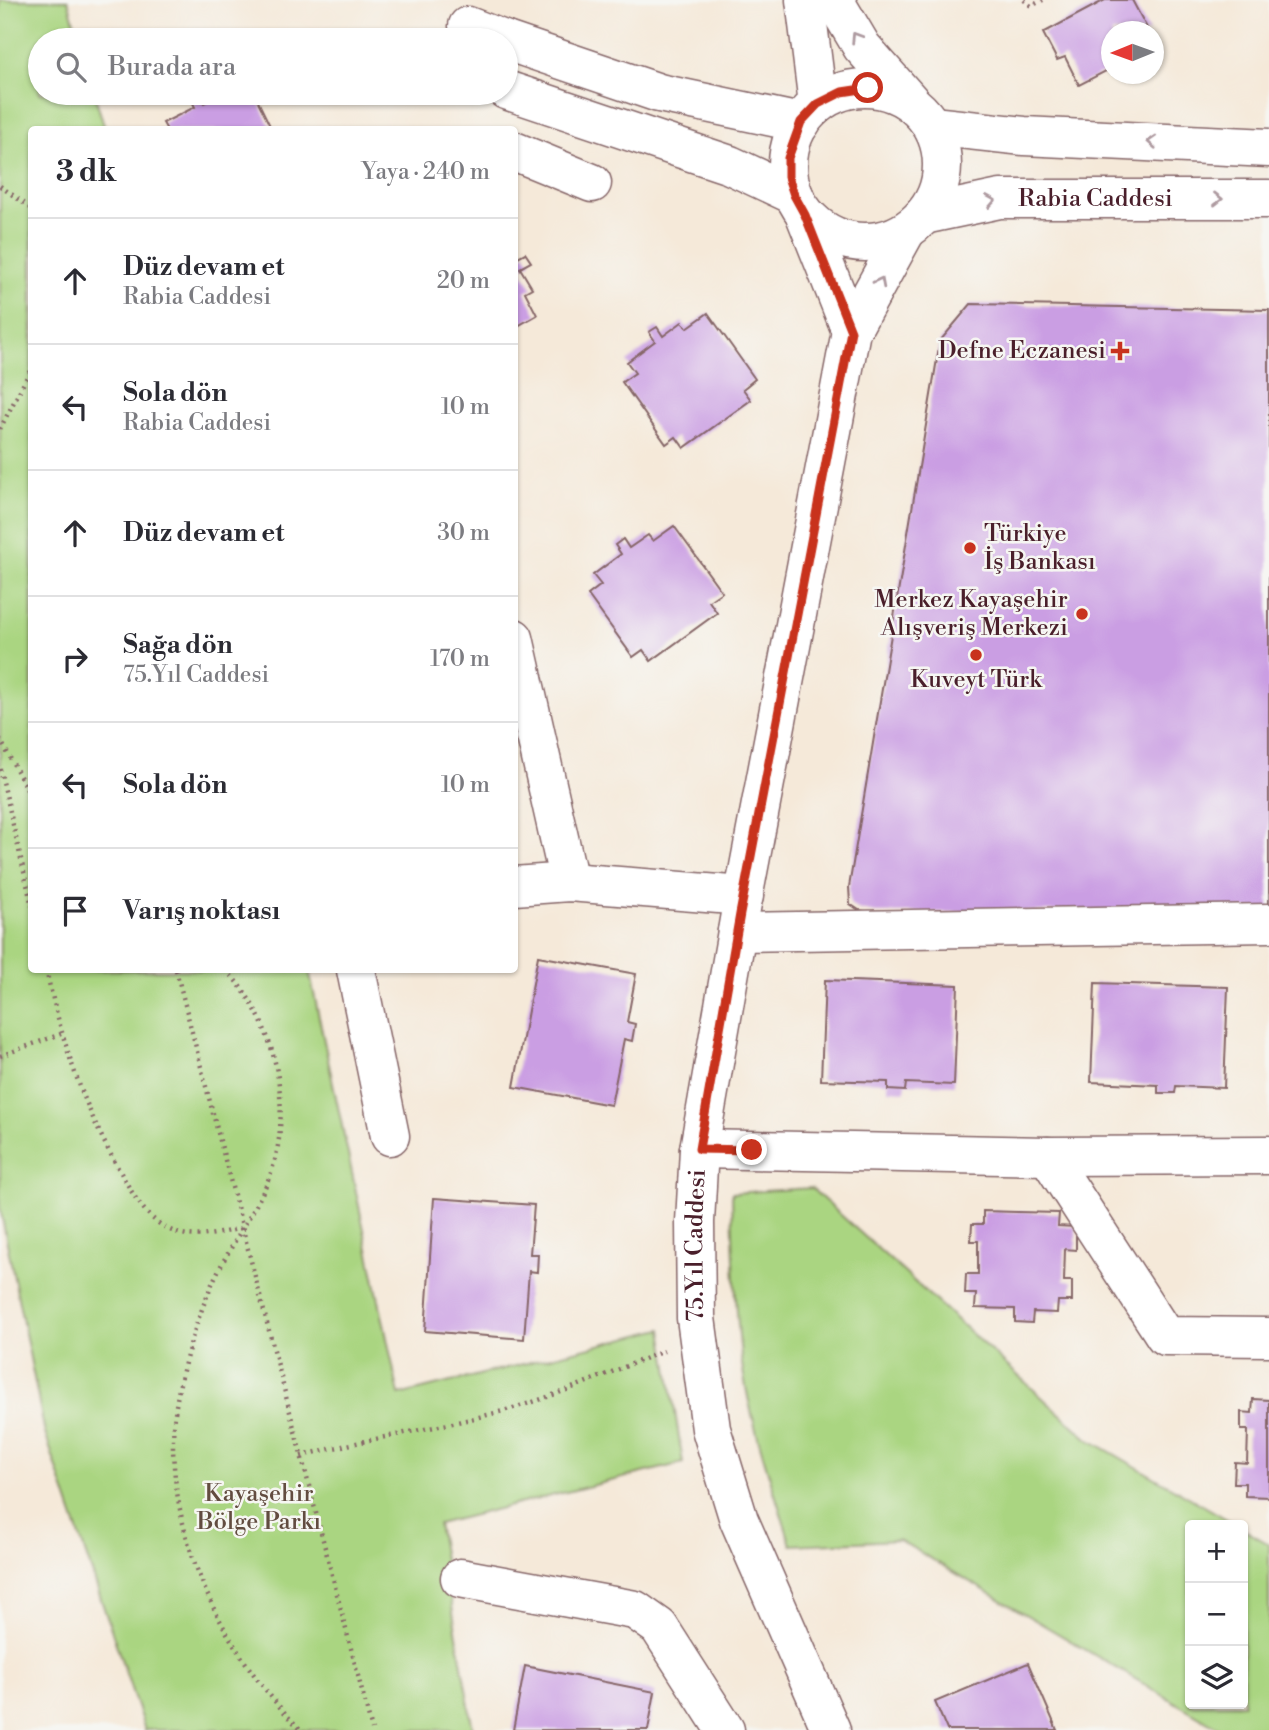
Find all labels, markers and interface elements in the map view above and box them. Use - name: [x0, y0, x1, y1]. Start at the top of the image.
- north arrow: [1101, 21, 1164, 84]
- search box: [28, 28, 518, 105]
- one-way arrow: [852, 32, 865, 45]
- icon: search: [52, 48, 90, 86]
- text: Burada ara: [108, 51, 236, 83]
- route start: [852, 72, 883, 103]
- one-way arrow: [1146, 135, 1157, 150]
- text: 3 dk: [56, 153, 116, 191]
- text: Yaya · 240 m: [361, 158, 490, 186]
- street label: Rabia Caddesi: [1018, 184, 1173, 214]
- one-way arrow: [1213, 191, 1224, 207]
- one-way arrow: [985, 194, 997, 209]
- text: Düz devam et: [123, 251, 285, 283]
- icon: ahead: [56, 262, 94, 300]
- text: 20 m: [437, 267, 490, 295]
- one-way arrow: [871, 277, 885, 289]
- text: Rabia Caddesi: [123, 283, 271, 311]
- place label: Defne Eczanesi: [938, 336, 1106, 366]
- marker: Defne Eczanesi: [1112, 343, 1128, 359]
- text: Sola dön: [123, 377, 228, 409]
- icon: left: [56, 388, 94, 426]
- text: 10 m: [441, 393, 490, 421]
- text: Rabia Caddesi: [123, 409, 271, 437]
- icon: ahead: [56, 514, 94, 552]
- text: Düz devam et: [123, 517, 285, 549]
- text: 30 m: [437, 519, 490, 547]
- place label: Türkiye İş Bankası: [984, 519, 1096, 577]
- marker: Türkiye İş Bankası: [962, 540, 978, 556]
- place label: Merkez Kayaşehir Alışveriş Merkezi: [874, 585, 1068, 643]
- marker: Merkez Kayaşehir Alışveriş Merkezi: [1074, 606, 1090, 622]
- text: Sağa dön: [123, 629, 233, 661]
- icon: right: [56, 640, 94, 678]
- text: 170 m: [430, 645, 490, 673]
- marker: Kuveyt Türk: [968, 647, 984, 663]
- text: 75.Yıl Caddesi: [123, 661, 269, 689]
- place label: Kuveyt Türk: [910, 665, 1043, 695]
- icon: left: [56, 766, 94, 804]
- text: Sola dön: [123, 769, 228, 801]
- text: 10 m: [441, 771, 490, 799]
- icon: arrive: [56, 892, 94, 930]
- text: Varış noktası: [123, 895, 280, 927]
- route end: [736, 1134, 767, 1165]
- street label: 75.Yıl Caddesi: [680, 1168, 713, 1322]
- park label: Kayaşehir Bölge Parkı: [196, 1479, 321, 1537]
- map controls: [1185, 1520, 1248, 1709]
- button: +: [1185, 1520, 1248, 1583]
- button: −: [1185, 1583, 1248, 1646]
- button: layers: [1185, 1646, 1248, 1709]

